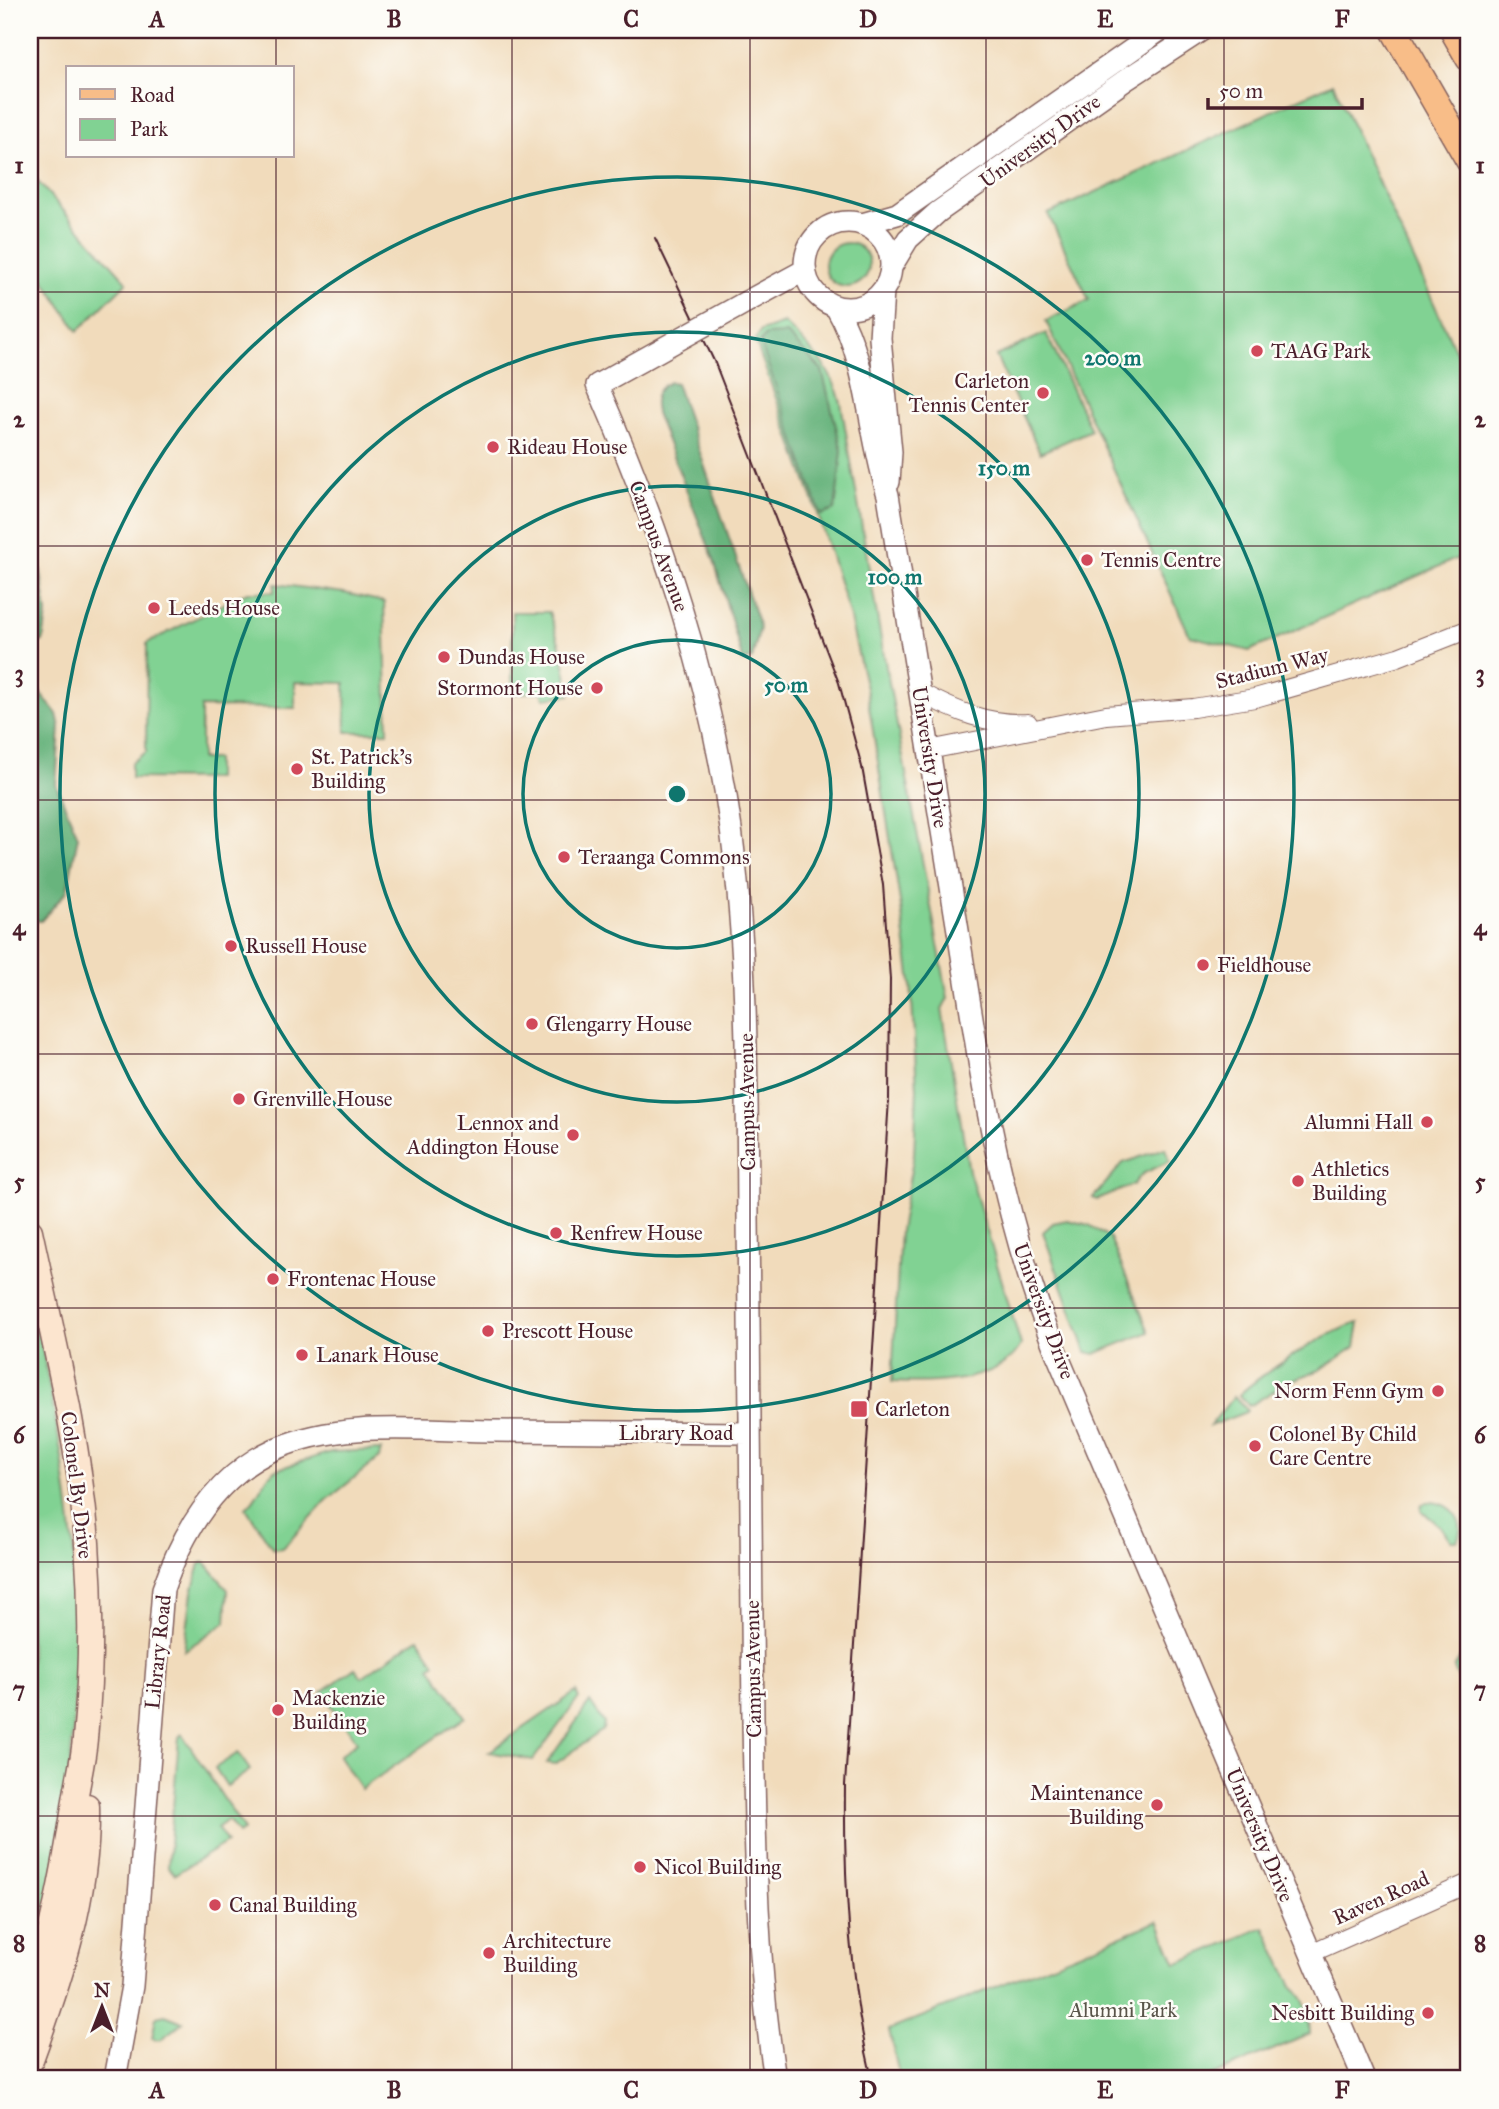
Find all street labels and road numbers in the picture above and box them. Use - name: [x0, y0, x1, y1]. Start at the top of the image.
- street label: University Drive: [974, 88, 1106, 194]
- street label: Campus Avenue: [623, 477, 695, 615]
- street label: Stadium Way: [1213, 641, 1332, 695]
- street label: University Drive: [906, 684, 954, 830]
- street label: Campus Avenue: [733, 1033, 761, 1171]
- street label: University Drive: [1007, 1239, 1081, 1383]
- street label: Colonel By Drive: [55, 1410, 99, 1560]
- street label: Library Road: [618, 1420, 734, 1446]
- street label: Library Road: [139, 1593, 177, 1711]
- street label: Campus Avenue: [739, 1600, 767, 1738]
- street label: University Drive: [1220, 1764, 1300, 1906]
- street label: Raven Road: [1329, 1865, 1434, 1931]

